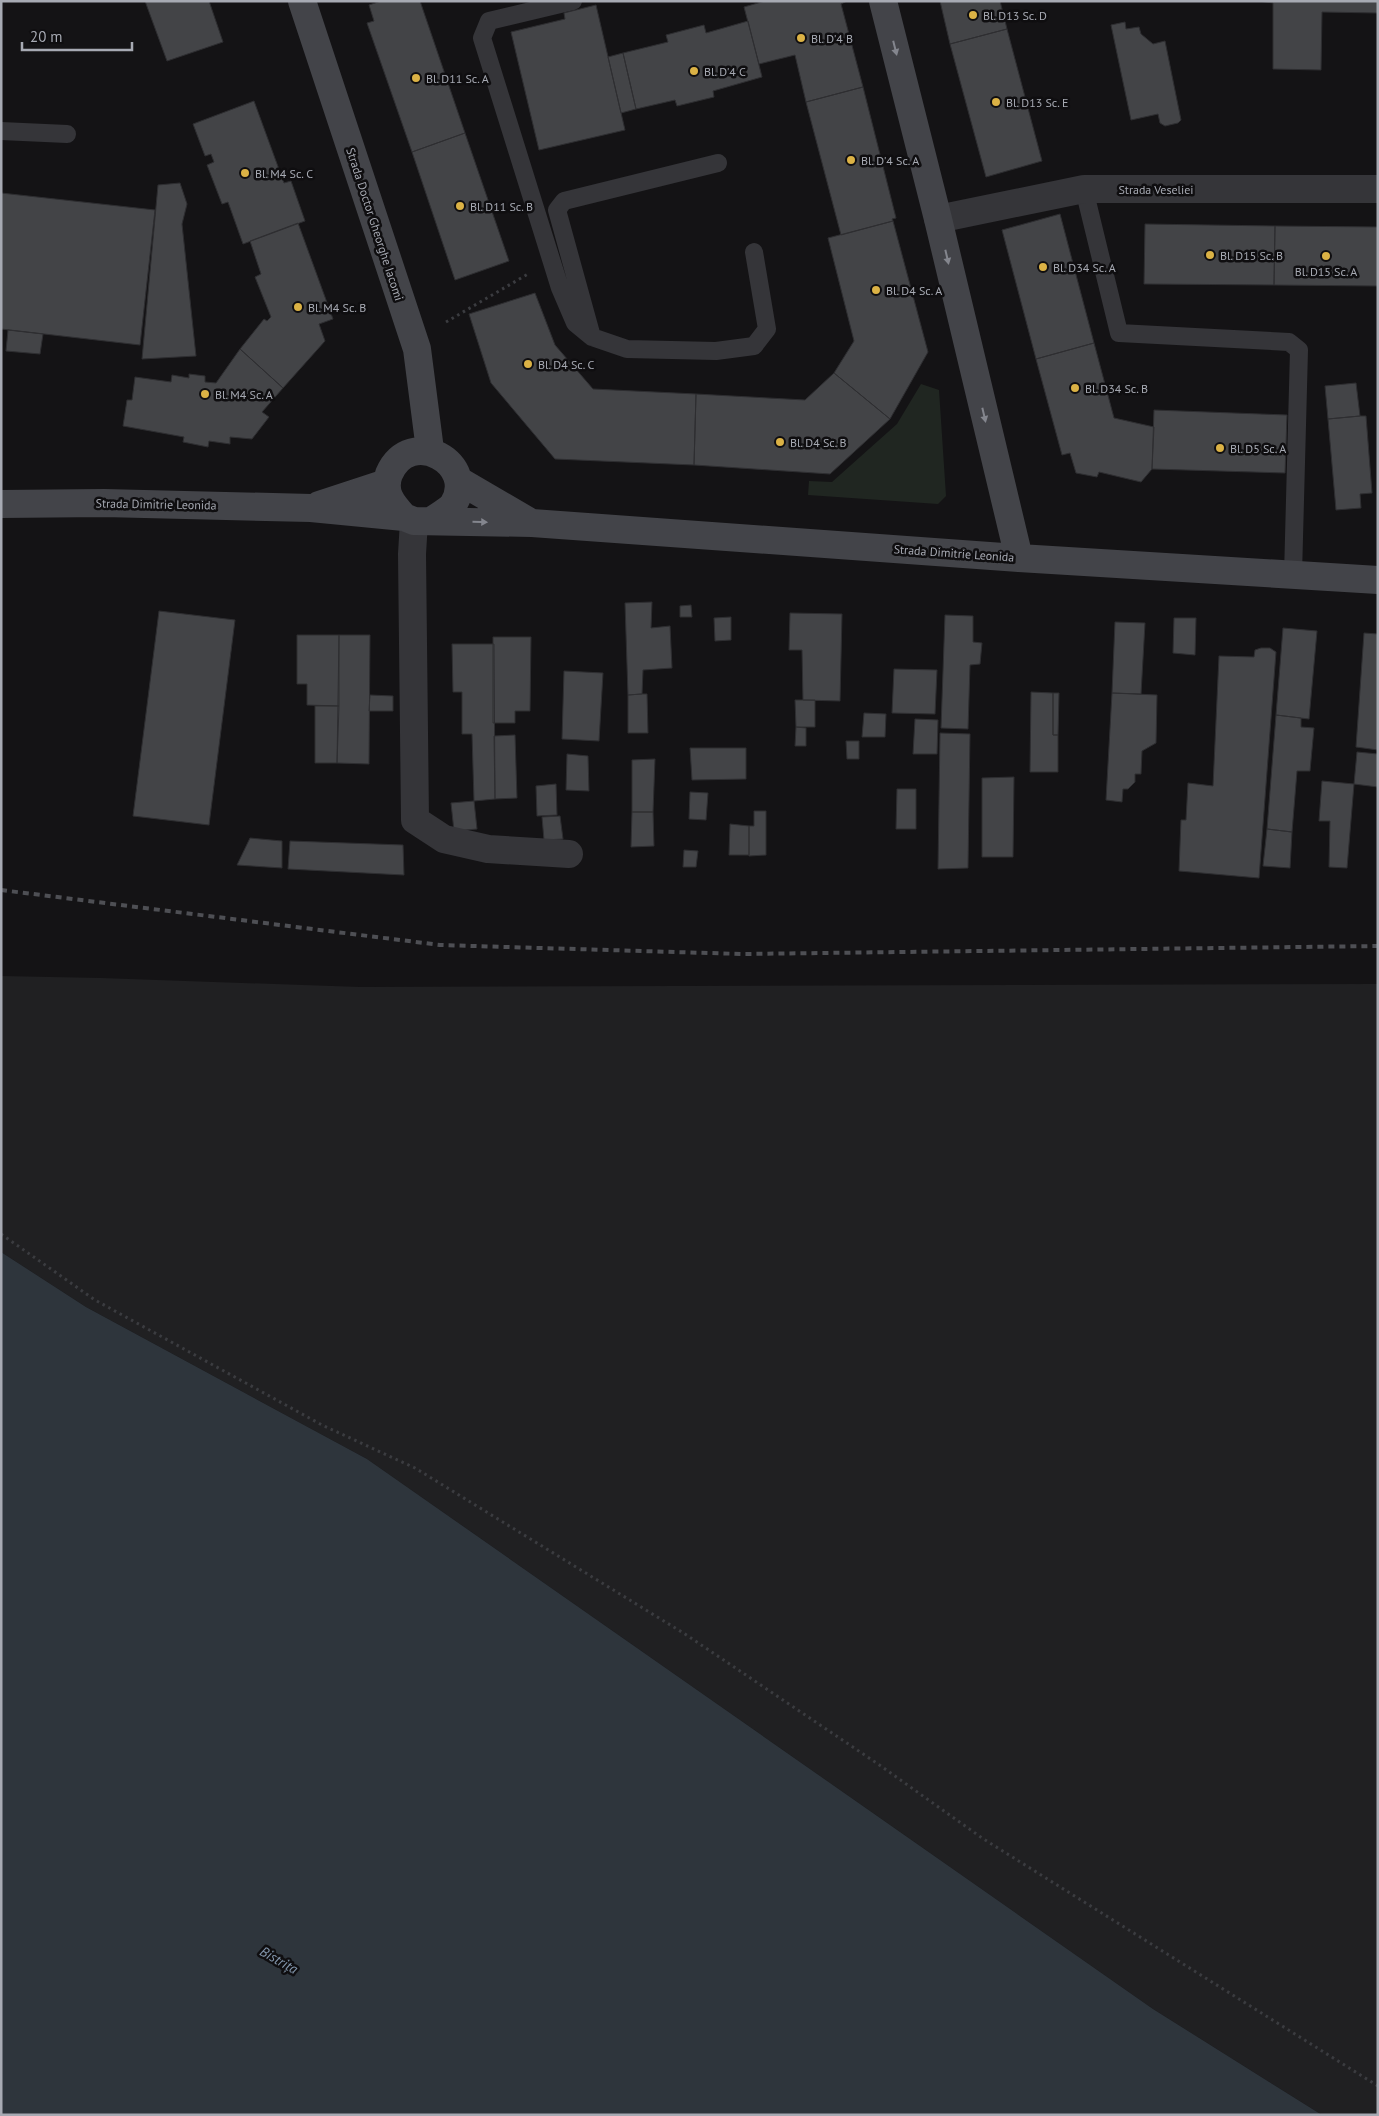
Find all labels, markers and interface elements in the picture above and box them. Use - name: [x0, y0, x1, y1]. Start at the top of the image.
- place label: Bl. D13 Sc. D: [983, 8, 1047, 23]
- marker: Bl. D13 Sc. D: [967, 9, 979, 21]
- scale bar: [22, 20, 132, 52]
- text: 20 m: [30, 27, 63, 46]
- place label: Bl. D'4 B: [811, 31, 853, 46]
- marker: Bl. D'4 B: [795, 32, 807, 44]
- one-way arrow: [891, 41, 899, 56]
- place label: Bl. D'4 C: [704, 64, 746, 79]
- marker: Bl. D'4 C: [688, 65, 700, 77]
- place label: Bl. D11 Sc. A: [426, 71, 489, 86]
- marker: Bl. D11 Sc. A: [410, 72, 422, 84]
- place label: Bl. D13 Sc. E: [1006, 95, 1069, 110]
- marker: Bl. D13 Sc. E: [990, 96, 1002, 108]
- street label: Strada Doctor Gheorghe Iacomi: [343, 146, 407, 302]
- place label: Bl. D'4 Sc. A: [861, 153, 919, 168]
- marker: Bl. D'4 Sc. A: [845, 154, 857, 166]
- place label: Bl. M4 Sc. C: [255, 166, 313, 181]
- marker: Bl. M4 Sc. C: [239, 167, 251, 179]
- street label: Strada Veseliei: [1118, 182, 1194, 197]
- place label: Bl. D11 Sc. B: [470, 199, 533, 214]
- marker: Bl. D11 Sc. B: [454, 200, 466, 212]
- place label: Bl. D15 Sc. B: [1220, 248, 1283, 263]
- marker: Bl. D15 Sc. B: [1204, 249, 1216, 261]
- one-way arrow: [943, 250, 951, 265]
- marker: Bl. D15 Sc. A: [1320, 250, 1332, 262]
- place label: Bl. D34 Sc. A: [1053, 260, 1116, 275]
- marker: Bl. D34 Sc. A: [1037, 261, 1049, 273]
- place label: Bl. D15 Sc. A: [1295, 264, 1357, 279]
- place label: Bl. D4 Sc. A: [886, 283, 942, 298]
- marker: Bl. D4 Sc. A: [870, 284, 882, 296]
- place label: Bl. M4 Sc. B: [308, 300, 366, 315]
- marker: Bl. M4 Sc. B: [292, 301, 304, 313]
- place label: Bl. D4 Sc. C: [538, 357, 595, 372]
- marker: Bl. D4 Sc. C: [522, 358, 534, 370]
- place label: Bl. D34 Sc. B: [1085, 381, 1148, 396]
- marker: Bl. D34 Sc. B: [1069, 382, 1081, 394]
- place label: Bl. M4 Sc. A: [215, 387, 273, 402]
- marker: Bl. M4 Sc. A: [199, 388, 211, 400]
- one-way arrow: [980, 408, 988, 423]
- place label: Bl. D4 Sc. B: [790, 435, 847, 450]
- marker: Bl. D4 Sc. B: [774, 436, 786, 448]
- place label: Bl. D5 Sc. A: [1230, 441, 1286, 456]
- marker: Bl. D5 Sc. A: [1214, 442, 1226, 454]
- street label: Strada Dimitrie Leonida: [95, 495, 217, 513]
- one-way arrow: [472, 518, 488, 526]
- street label: Strada Dimitrie Leonida: [893, 541, 1015, 565]
- water label: Bistrița: [257, 1942, 301, 1978]

